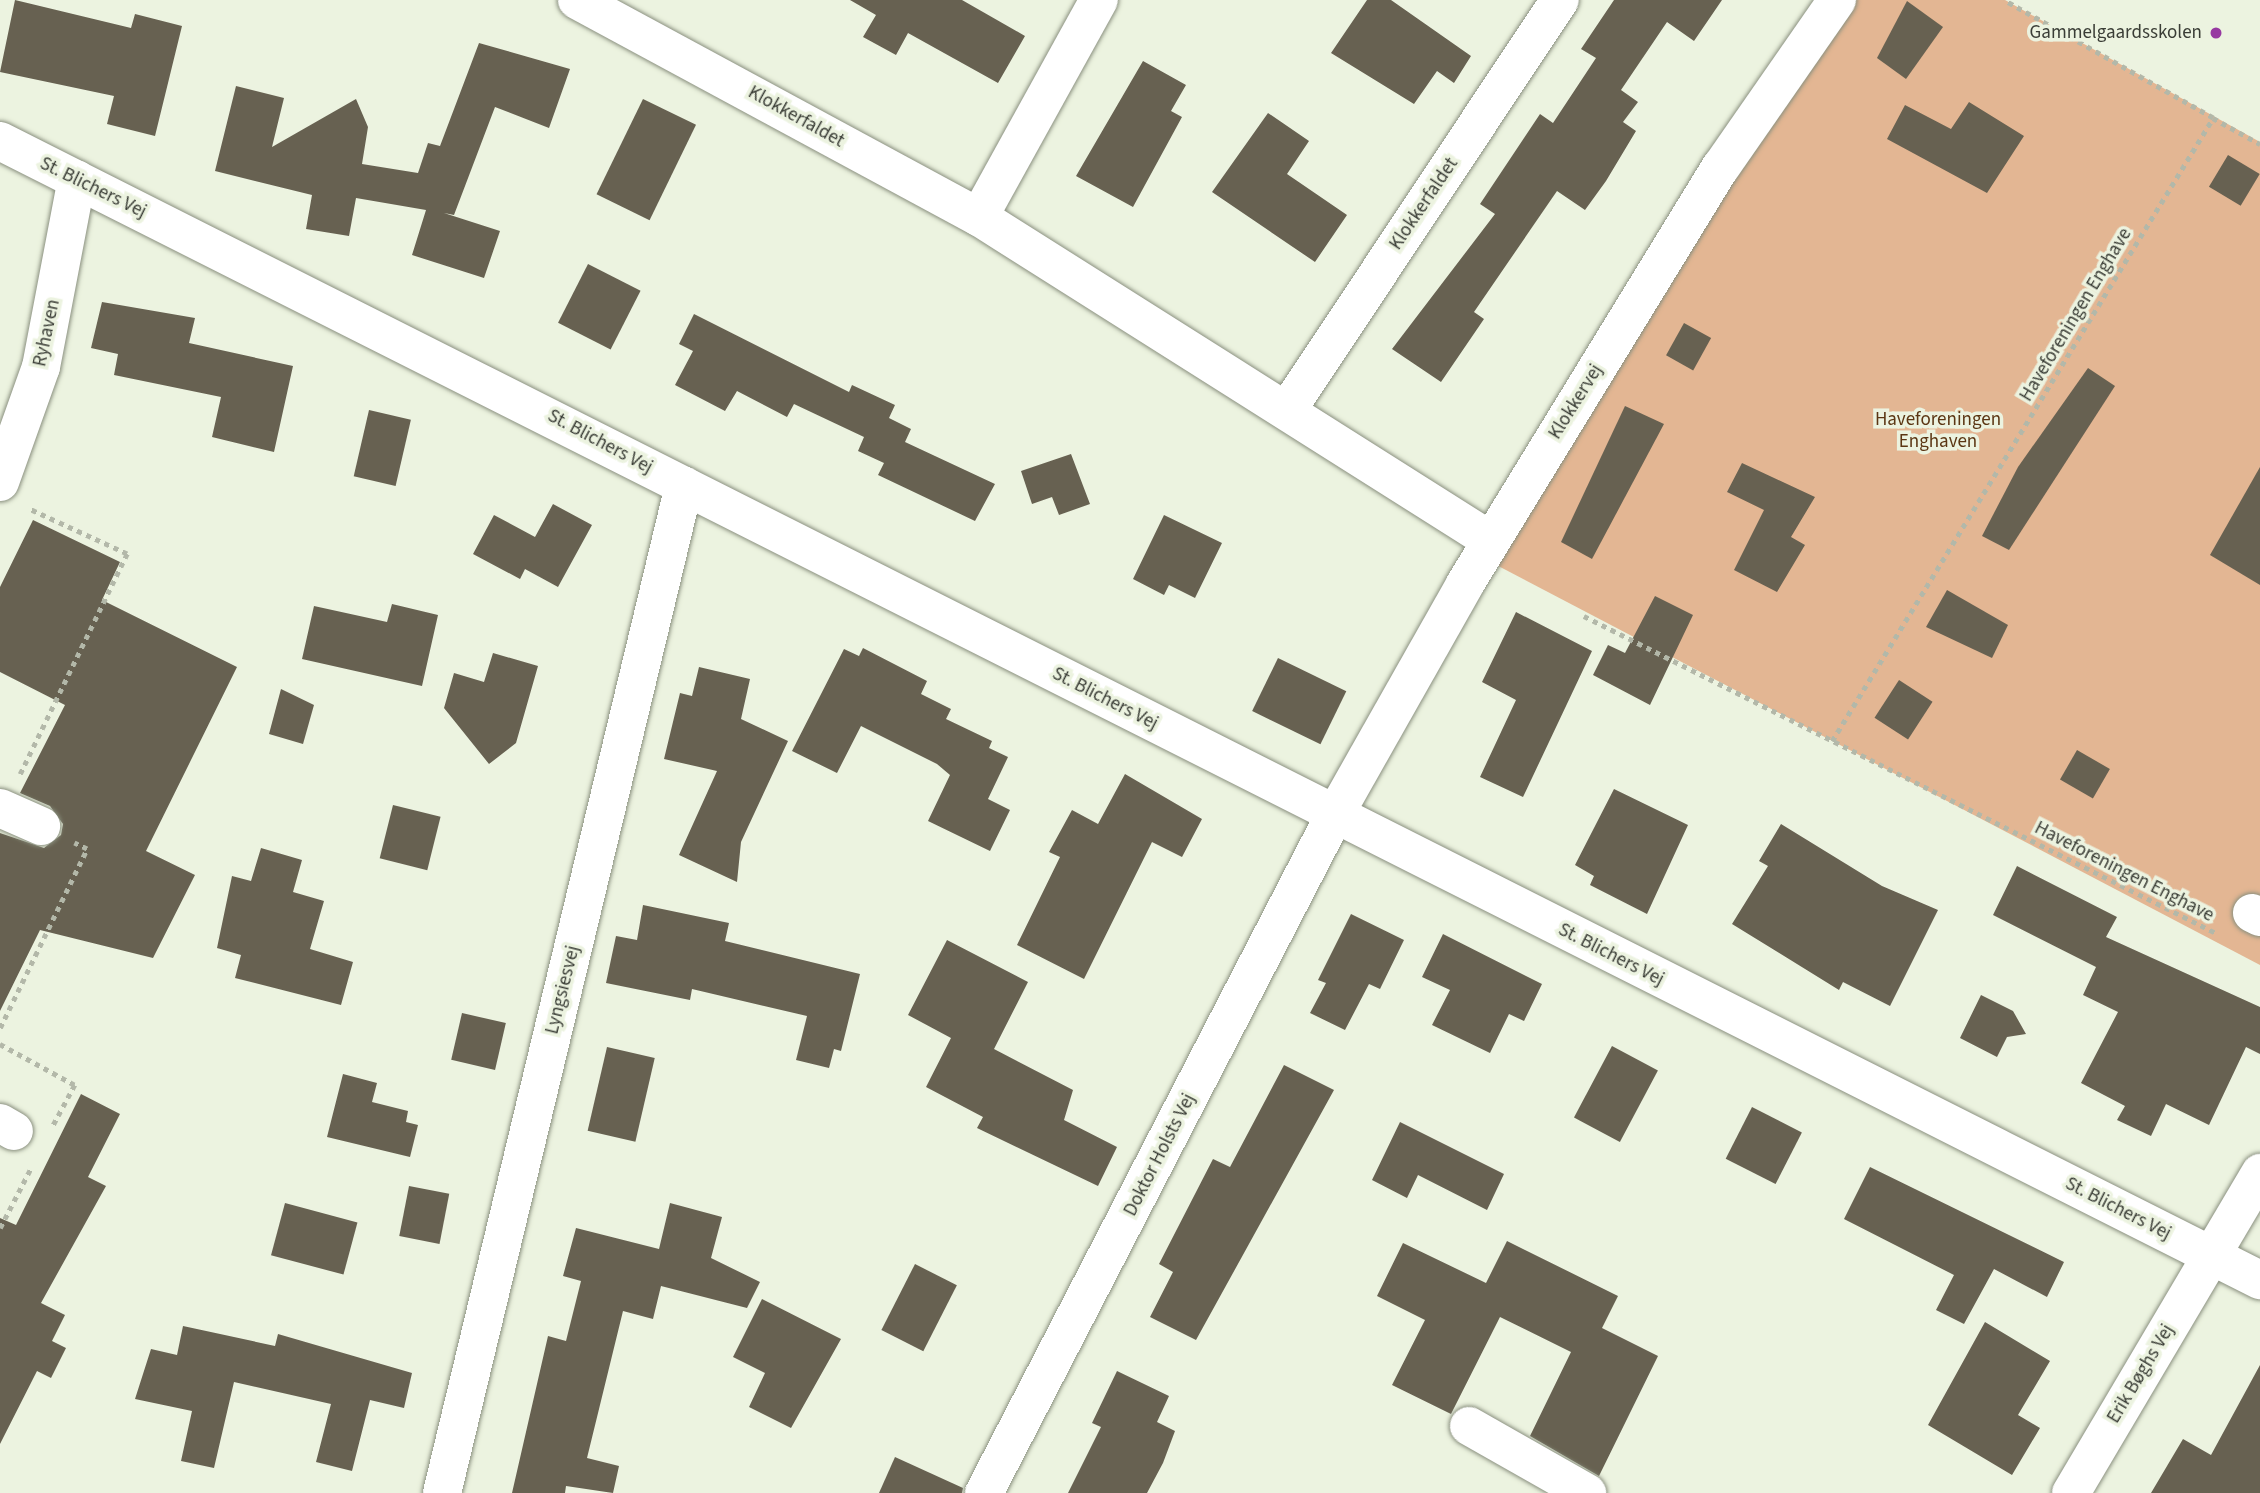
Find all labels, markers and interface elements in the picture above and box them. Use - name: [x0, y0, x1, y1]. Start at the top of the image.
- place label: Gammelgaardsskolen: [2030, 22, 2202, 44]
- marker: Gammelgaardsskolen: [2208, 25, 2224, 41]
- street label: Klokkerfaldet: [744, 81, 848, 153]
- street label: St. Blichers Vej: [36, 152, 150, 224]
- street label: Klokkerfaldet: [1385, 154, 1463, 254]
- street label: Haveforeningen Enghave: [2015, 224, 2137, 406]
- street label: Ryhaven: [29, 297, 65, 369]
- street label: Klokkervej: [1544, 360, 1608, 444]
- street label: St. Blichers Vej: [544, 405, 656, 479]
- park label: Haveforeningen Enghaven: [1875, 409, 2001, 453]
- street label: St. Blichers Vej: [1048, 663, 1162, 735]
- street label: Haveforeningen Enghave: [2031, 817, 2217, 927]
- street label: St. Blichers Vej: [1554, 919, 1668, 991]
- street label: Lyngsiesvej: [541, 943, 585, 1037]
- street label: Doktor Holsts Vej: [1119, 1090, 1201, 1220]
- street label: St. Blichers Vej: [2061, 1173, 2175, 1245]
- street label: Erik Bøghs Vej: [2103, 1320, 2179, 1428]

